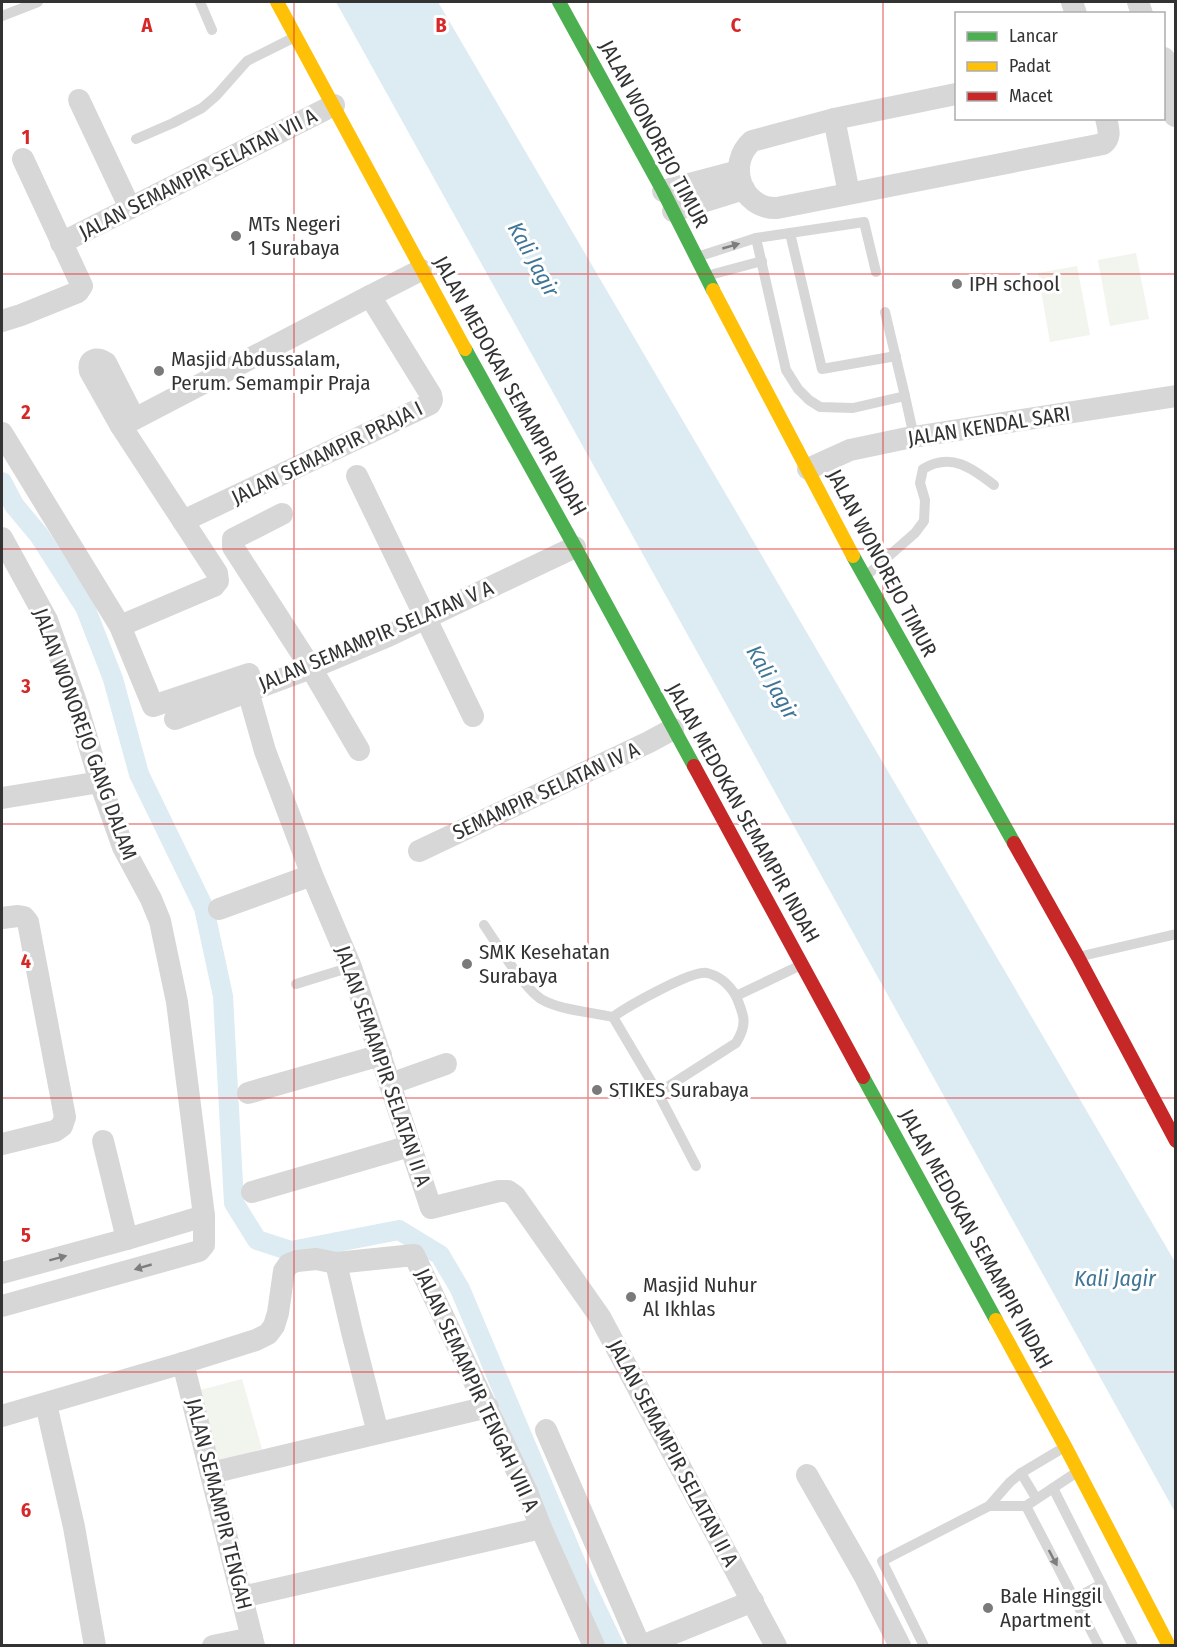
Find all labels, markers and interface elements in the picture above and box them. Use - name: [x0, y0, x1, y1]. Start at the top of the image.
- legend: [955, 12, 1165, 120]
- text: A: [141, 13, 154, 37]
- text: B: [435, 13, 447, 37]
- text: C: [731, 13, 742, 37]
- text: Lancar: [1009, 25, 1058, 47]
- street label: JALAN WONOREJO TIMUR: [594, 36, 715, 233]
- text: Padat: [1009, 55, 1051, 77]
- text: Macet: [1009, 85, 1053, 107]
- street label: JALAN SEMAMPIR SELATAN VII A: [75, 103, 321, 245]
- text: 1: [22, 125, 30, 149]
- place label: MTs Negeri 1 Surabaya: [248, 211, 341, 261]
- water label: Kali Jagir: [502, 217, 566, 303]
- marker: MTs Negeri 1 Surabaya: [229, 229, 243, 243]
- one-way arrow: [722, 240, 740, 250]
- street label: JALAN MEDOKAN SEMAMPIR INDAH: [428, 252, 592, 520]
- place label: IPH school: [969, 271, 1060, 297]
- marker: IPH school: [950, 277, 964, 291]
- place label: Masjid Abdussalam, Perum. Semampir Praja: [171, 346, 371, 396]
- marker: Masjid Abdussalam, Perum. Semampir Praja: [152, 364, 166, 378]
- street label: JALAN SEMAMPIR PRAJA I: [227, 395, 427, 511]
- text: 2: [20, 400, 31, 424]
- street label: JALAN KENDAL SARI: [906, 400, 1072, 452]
- street label: JALAN WONOREJO TIMUR: [822, 465, 943, 662]
- street label: JALAN SEMAMPIR SELATAN V A: [255, 575, 497, 697]
- street label: JALAN WONOREJO GANG DALAM: [27, 605, 143, 863]
- water label: Kali Jagir: [741, 640, 805, 725]
- text: 3: [20, 674, 31, 698]
- street label: JALAN MEDOKAN SEMAMPIR INDAH: [661, 679, 825, 947]
- street label: SEMAMPIR SELATAN IV A: [448, 736, 644, 846]
- place label: SMK Kesehatan Surabaya: [479, 939, 610, 989]
- street label: JALAN SEMAMPIR SELATAN II A: [330, 942, 436, 1190]
- text: 4: [21, 949, 31, 973]
- marker: SMK Kesehatan Surabaya: [460, 957, 474, 971]
- place label: STIKES Surabaya: [609, 1077, 749, 1103]
- marker: STIKES Surabaya: [590, 1083, 604, 1097]
- street label: JALAN MEDOKAN SEMAMPIR INDAH: [894, 1105, 1058, 1373]
- text: 5: [21, 1223, 31, 1247]
- one-way arrow: [49, 1253, 67, 1262]
- one-way arrow: [134, 1262, 152, 1272]
- street label: JALAN SEMAMPIR TENGAH VIII A: [409, 1264, 545, 1516]
- water label: Kali Jagir: [1074, 1265, 1157, 1292]
- place label: Masjid Nuhur Al Ikhlas: [643, 1272, 758, 1322]
- marker: Masjid Nuhur Al Ikhlas: [624, 1290, 638, 1304]
- street label: JALAN SEMAMPIR SELATAN II A: [602, 1335, 744, 1571]
- street label: JALAN SEMAMPIR TENGAH: [180, 1396, 258, 1612]
- text: 6: [21, 1498, 31, 1522]
- one-way arrow: [1048, 1549, 1058, 1566]
- place label: Bale Hinggil Apartment: [1000, 1583, 1102, 1633]
- marker: Bale Hinggil Apartment: [981, 1601, 995, 1615]

